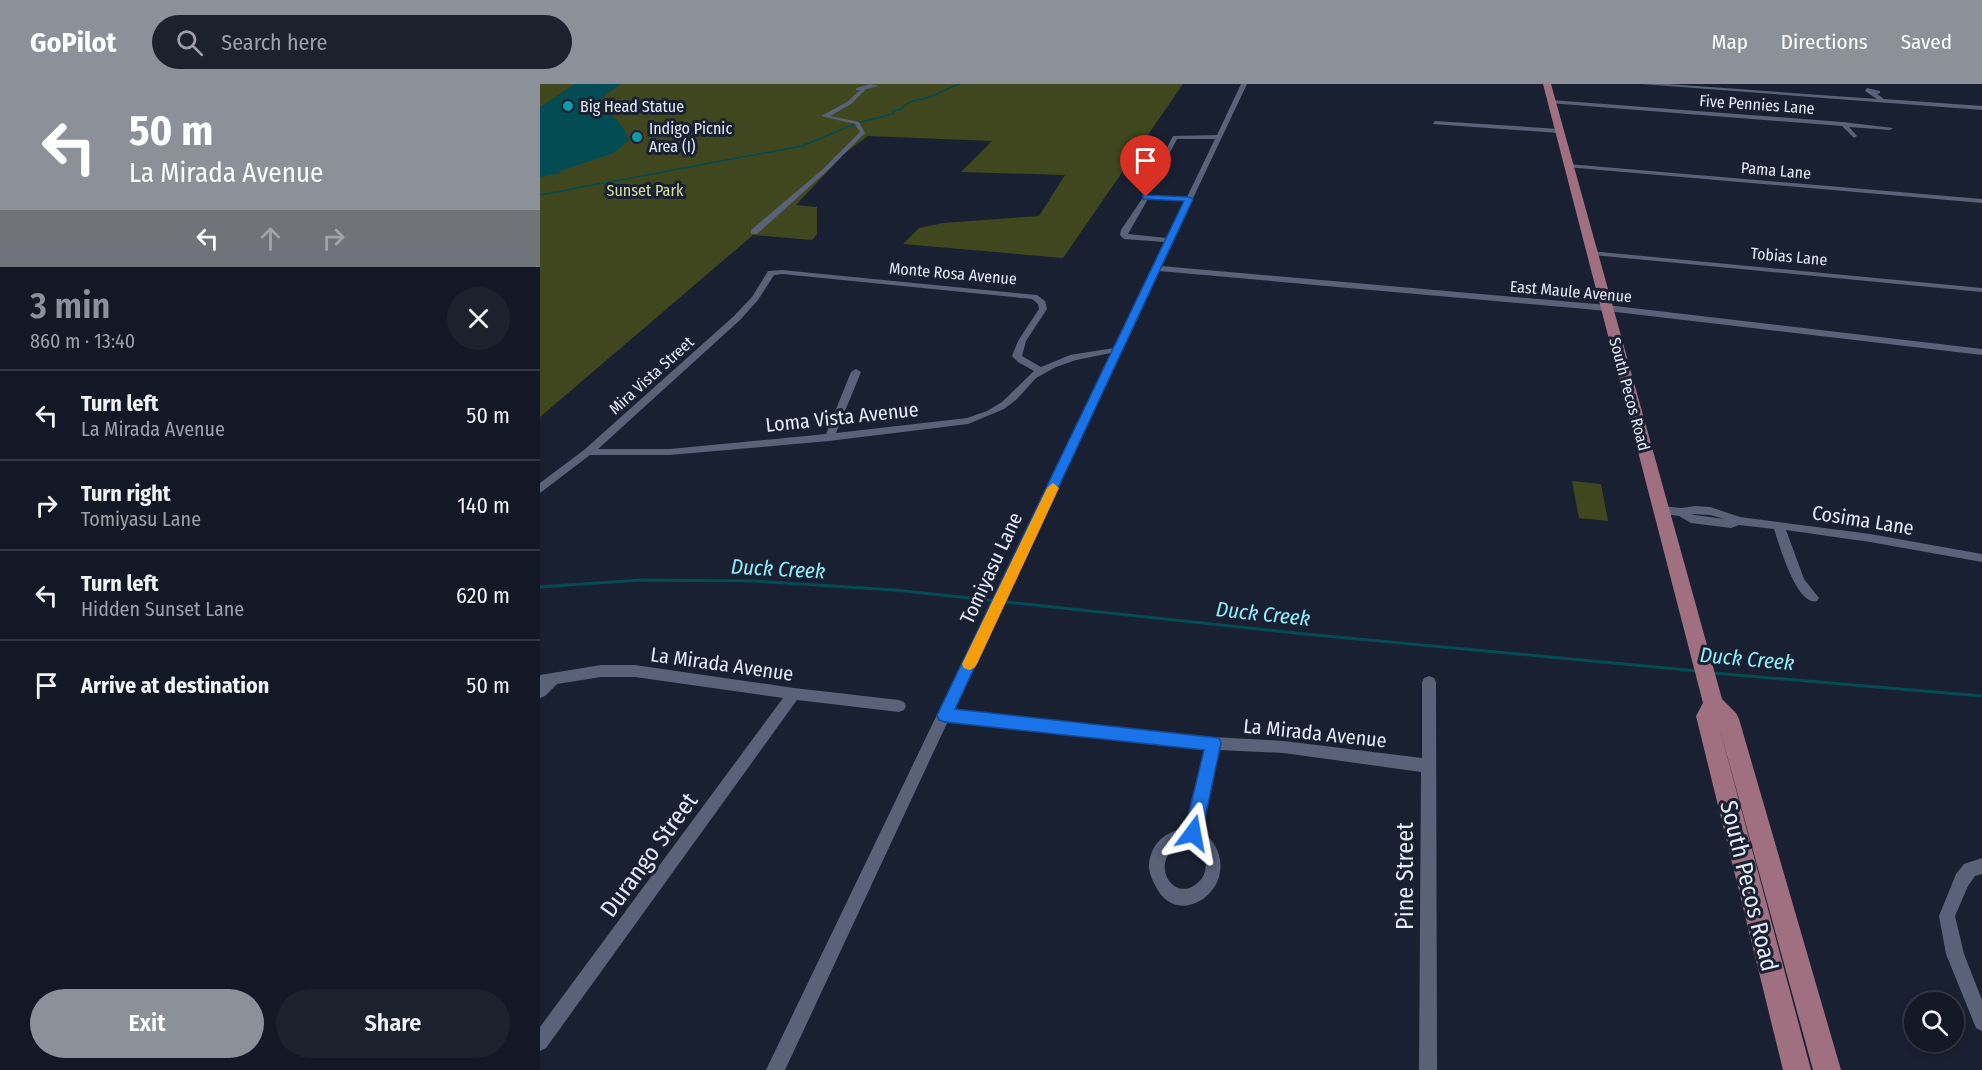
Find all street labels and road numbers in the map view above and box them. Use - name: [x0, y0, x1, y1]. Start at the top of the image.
- street label: Five Pennies Lane: [1699, 91, 1815, 118]
- street label: Pama Lane: [1740, 158, 1812, 183]
- street label: Tobias Lane: [1750, 244, 1828, 269]
- street label: Monte Rosa Avenue: [888, 258, 1018, 289]
- street label: East Maule Avenue: [1509, 277, 1633, 306]
- street label: Mira Vista Street: [605, 332, 698, 418]
- street label: South Pecos Road: [1605, 335, 1654, 453]
- street label: Loma Vista Avenue: [764, 397, 920, 437]
- street label: Cosima Lane: [1810, 500, 1916, 540]
- street label: Tomiyasu Lane: [955, 509, 1027, 627]
- street label: La Mirada Avenue: [649, 642, 795, 686]
- street label: La Mirada Avenue: [1242, 714, 1388, 752]
- street label: Durango Street: [595, 787, 704, 923]
- street label: South Pecos Road: [1714, 798, 1784, 974]
- street label: Pine Street: [1391, 822, 1419, 930]

